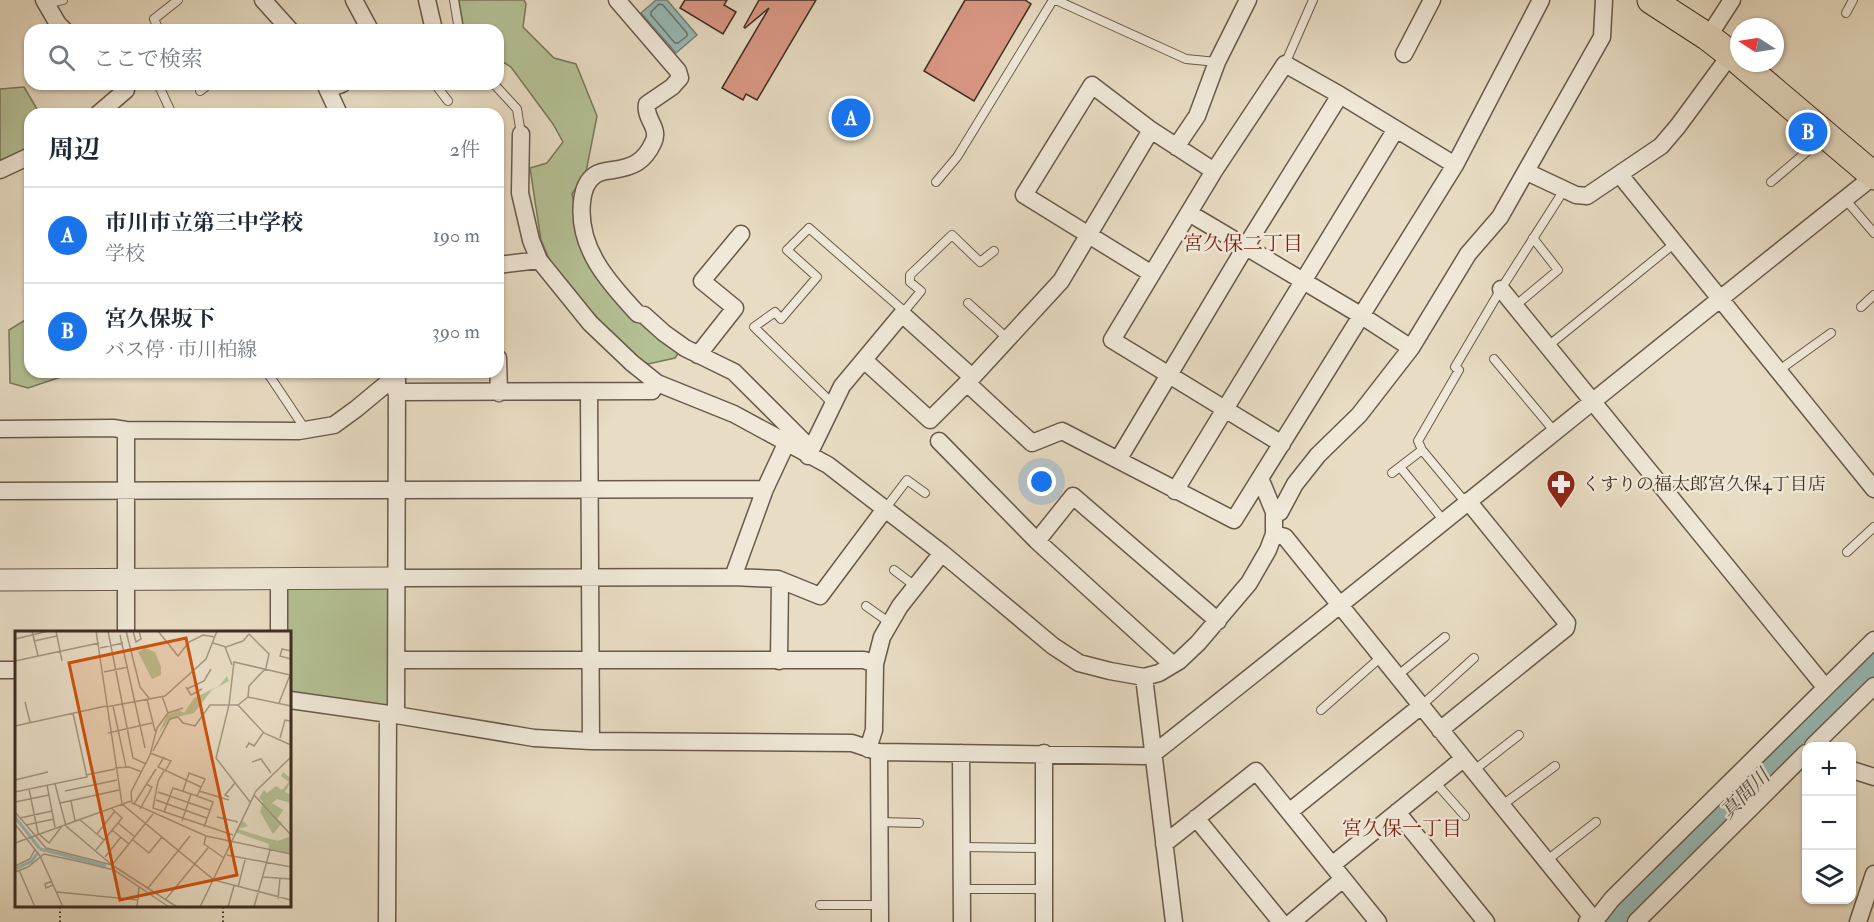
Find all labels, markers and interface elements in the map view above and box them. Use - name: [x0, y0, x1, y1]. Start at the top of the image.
- north arrow: [1730, 18, 1784, 72]
- search box: [24, 24, 504, 90]
- icon: search: [45, 41, 78, 74]
- text: ここで検索: [93, 45, 203, 73]
- pin: A: [832, 96, 870, 140]
- pin: B: [1788, 110, 1828, 154]
- text: 周辺: [48, 134, 100, 166]
- text: 2件: [450, 137, 480, 162]
- text: 市川市立第三中学校: [105, 209, 303, 237]
- text: A: [61, 223, 74, 248]
- text: 190 m: [433, 223, 480, 248]
- district label: 宮久保二丁目: [1183, 231, 1303, 256]
- text: 学校: [105, 241, 145, 266]
- text: 宮久保坂下: [105, 305, 215, 333]
- text: B: [61, 319, 74, 344]
- text: 390 m: [432, 319, 480, 344]
- text: バス停 · 市川柏線: [105, 337, 257, 362]
- your location: [1027, 467, 1056, 496]
- pharmacy icon: くすりの福太郎宮久保4丁目店: [1545, 468, 1577, 510]
- place label: くすりの福太郎宮久保4丁目店: [1582, 473, 1826, 496]
- inset map: [15, 631, 291, 907]
- map controls: [1802, 742, 1856, 904]
- button: +: [1802, 742, 1856, 796]
- water label: 真間川: [1715, 763, 1776, 824]
- button: −: [1802, 796, 1856, 850]
- district label: 宮久保一丁目: [1342, 816, 1462, 841]
- button: layers: [1802, 850, 1856, 904]

